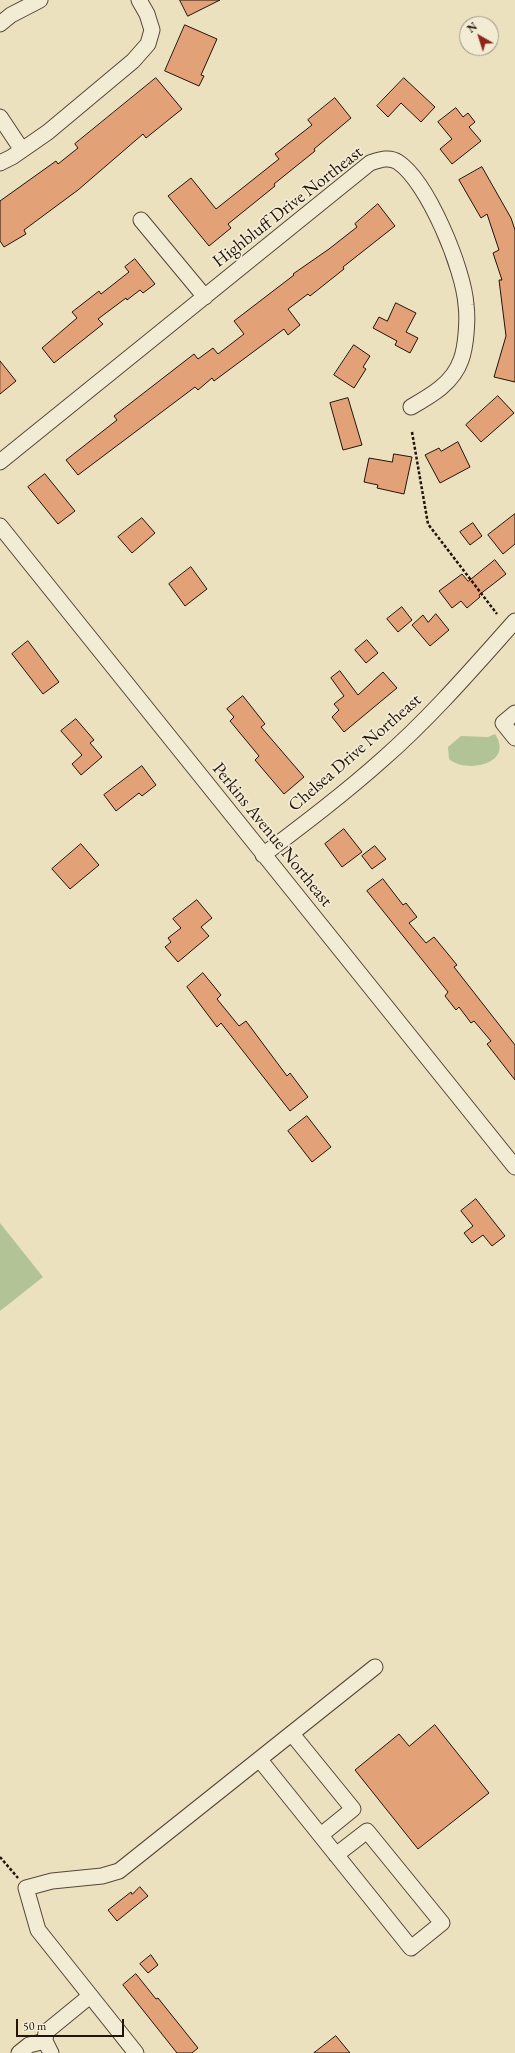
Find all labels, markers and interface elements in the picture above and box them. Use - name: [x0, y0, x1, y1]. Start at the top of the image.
- north arrow: [459, 16, 499, 56]
- text: N: [464, 19, 480, 36]
- street label: Highbluff Drive Northeast: [209, 142, 367, 272]
- street label: Chelsea Drive Northeast: [284, 689, 426, 817]
- street label: Perkins Avenue Northeast: [207, 759, 337, 911]
- scale bar: [18, 2011, 126, 2037]
- text: 50 m: [23, 2018, 46, 2034]

